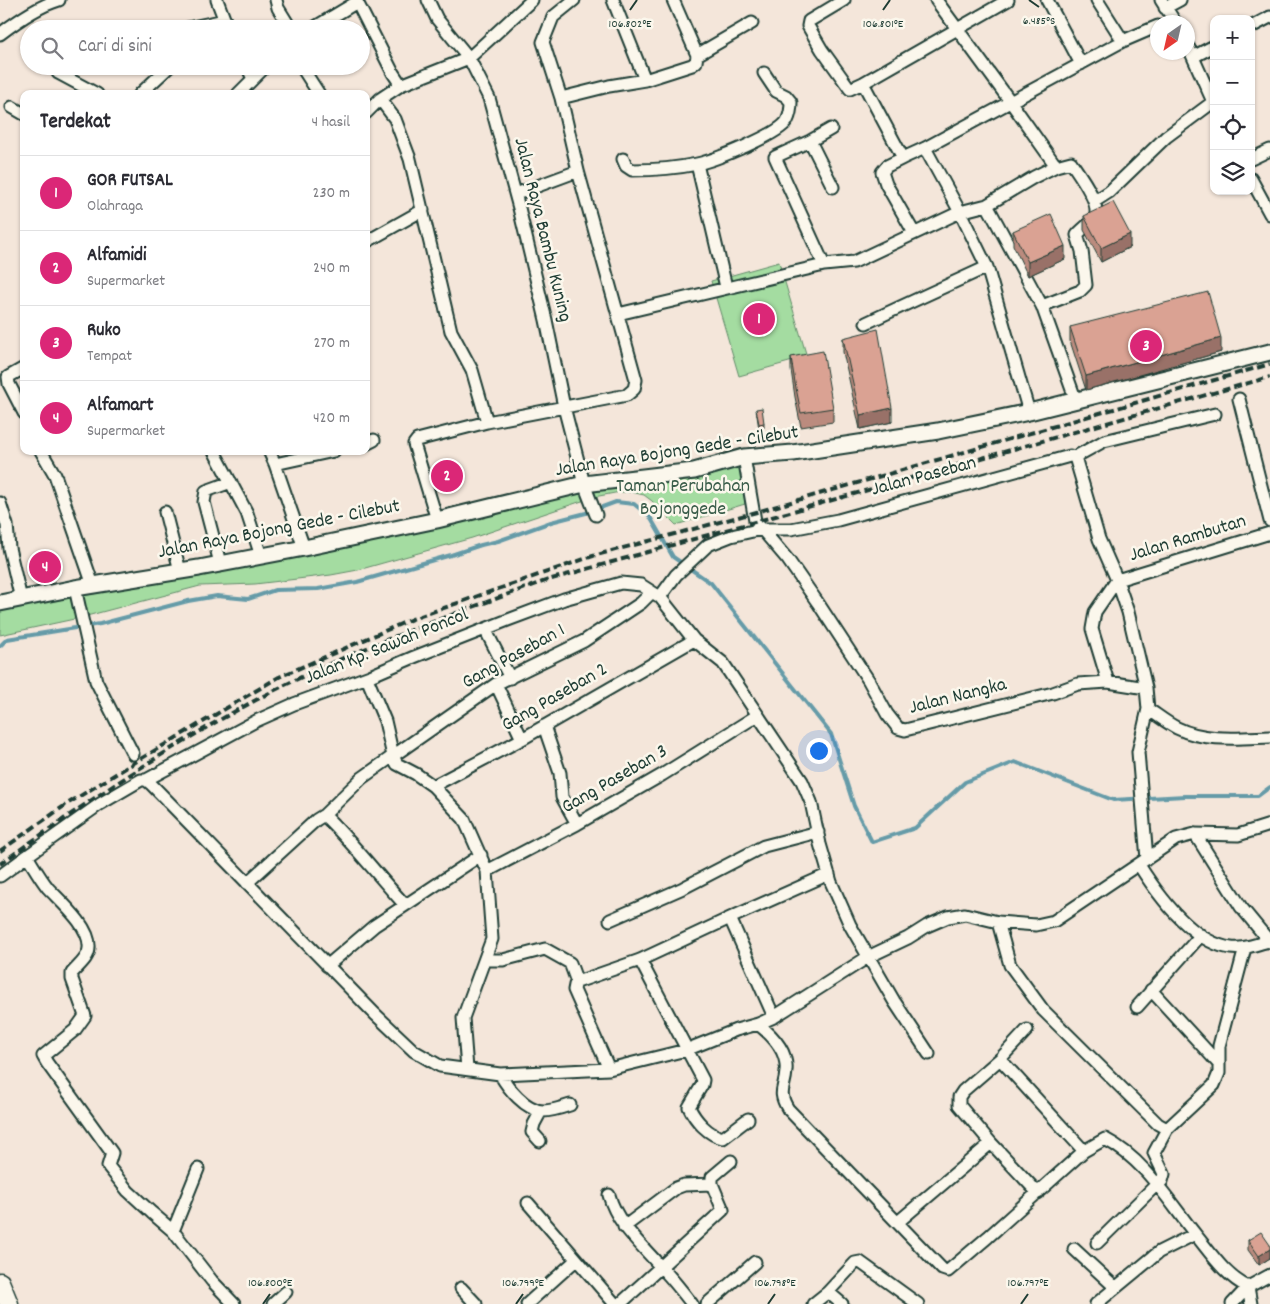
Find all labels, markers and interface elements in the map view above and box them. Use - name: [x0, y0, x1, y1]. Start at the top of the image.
- text: 6.485°S: [1023, 13, 1055, 30]
- north arrow: [1150, 15, 1195, 60]
- map controls: [1210, 15, 1255, 195]
- button: +: [1210, 15, 1255, 60]
- text: 106.802°E: [609, 16, 652, 33]
- text: 106.801°E: [863, 16, 904, 33]
- search box: [20, 20, 370, 75]
- icon: search: [38, 34, 66, 62]
- text: Cari di sini: [78, 34, 152, 61]
- button: −: [1210, 60, 1255, 105]
- button: locate: [1210, 105, 1255, 150]
- text: Terdekat: [40, 108, 111, 138]
- text: 4 hasil: [311, 111, 350, 134]
- street label: Jalan Raya Bambu Kuning: [506, 135, 578, 325]
- button: layers: [1210, 150, 1255, 195]
- text: GOR FUTSAL: [87, 168, 173, 195]
- text: 1: [54, 182, 58, 205]
- text: 230 m: [313, 182, 350, 205]
- text: Olahraga: [87, 195, 143, 218]
- text: Alfamidi: [87, 243, 146, 270]
- text: 2: [53, 257, 60, 280]
- text: 240 m: [313, 257, 350, 280]
- text: Supermarket: [87, 270, 165, 293]
- pin: 1: [743, 300, 775, 338]
- text: Ruko: [87, 318, 121, 345]
- pin: 3: [1130, 327, 1162, 365]
- text: 3: [52, 332, 60, 355]
- text: 270 m: [314, 332, 350, 355]
- text: Tempat: [87, 345, 132, 368]
- text: Alfamart: [87, 393, 154, 420]
- text: 4: [53, 407, 59, 430]
- text: 420 m: [313, 407, 350, 430]
- street label: Jalan Raya Bojong Gede - Cilebut: [553, 419, 801, 485]
- text: Supermarket: [87, 420, 165, 443]
- street label: Jalan Paseban: [868, 450, 980, 504]
- pin: 2: [431, 457, 463, 495]
- park label: Taman Perubahan Bojonggede: [616, 473, 750, 524]
- street label: Jalan Raya Bojong Gede - Cilebut: [156, 493, 402, 567]
- street label: Jalan Rambutan: [1126, 508, 1250, 570]
- pin: 4: [29, 548, 61, 586]
- street label: Jalan Kp. Sawah Poncol: [301, 601, 473, 693]
- street label: Gang Paseban 1: [457, 617, 571, 697]
- street label: Gang Paseban 2: [497, 656, 613, 740]
- street label: Jalan Nangka: [906, 671, 1010, 723]
- street label: Gang Paseban 3: [557, 738, 673, 822]
- your location: [806, 738, 832, 764]
- text: 106.800°E: [248, 1275, 293, 1292]
- text: 106.799°E: [502, 1275, 545, 1292]
- text: 106.798°E: [754, 1275, 796, 1292]
- text: 106.797°E: [1007, 1275, 1049, 1292]

